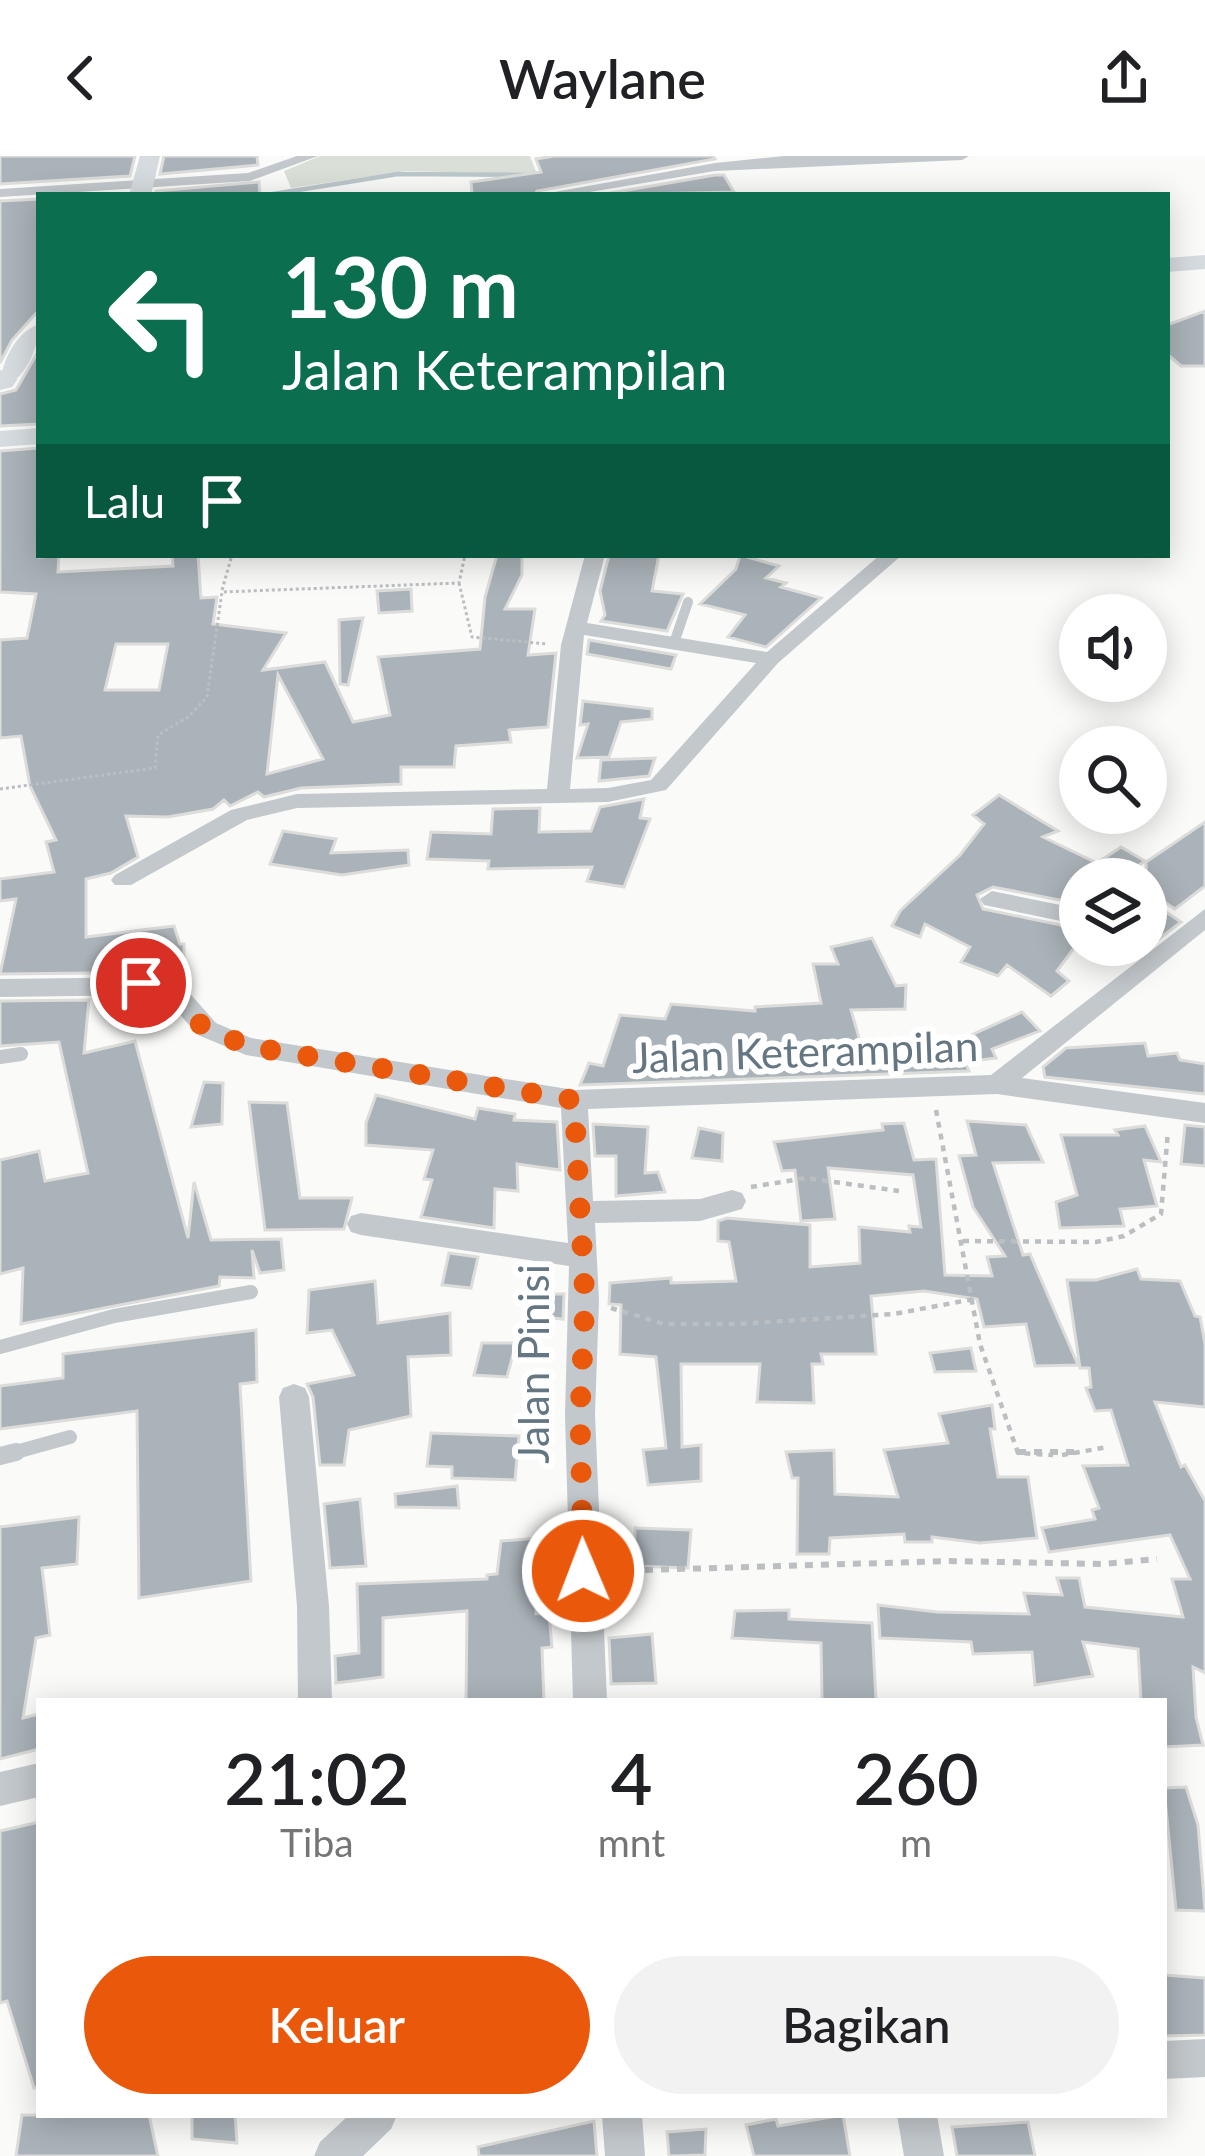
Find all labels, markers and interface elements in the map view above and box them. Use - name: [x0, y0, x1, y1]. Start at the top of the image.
- icon: back: [48, 45, 114, 111]
- icon: share: [1091, 45, 1157, 111]
- text: Waylane: [499, 46, 706, 111]
- text: 130 m: [282, 235, 519, 336]
- icon: left: [84, 240, 240, 396]
- text: Jalan Keterampilan: [282, 337, 727, 402]
- icon: arrive: [189, 468, 255, 534]
- text: Lalu: [84, 474, 165, 528]
- map controls: [1059, 594, 1167, 966]
- button: sound: [1059, 594, 1167, 702]
- button: search: [1059, 726, 1167, 834]
- button: layers: [1059, 858, 1167, 966]
- pin: [90, 932, 192, 1034]
- icon: arrive: [108, 950, 174, 1016]
- street label: Jalan Keterampilan: [631, 1020, 979, 1082]
- street label: Jalan Pinisi: [508, 1264, 558, 1464]
- position arrow: [520, 1508, 646, 1634]
- text: 21:02: [224, 1734, 410, 1820]
- text: 4: [611, 1734, 652, 1820]
- text: 260: [854, 1734, 979, 1820]
- text: Tiba: [280, 1819, 354, 1865]
- text: mnt: [598, 1819, 665, 1865]
- text: m: [900, 1819, 932, 1865]
- button: Keluar: [84, 1956, 590, 2094]
- button: Bagikan: [614, 1956, 1119, 2094]

